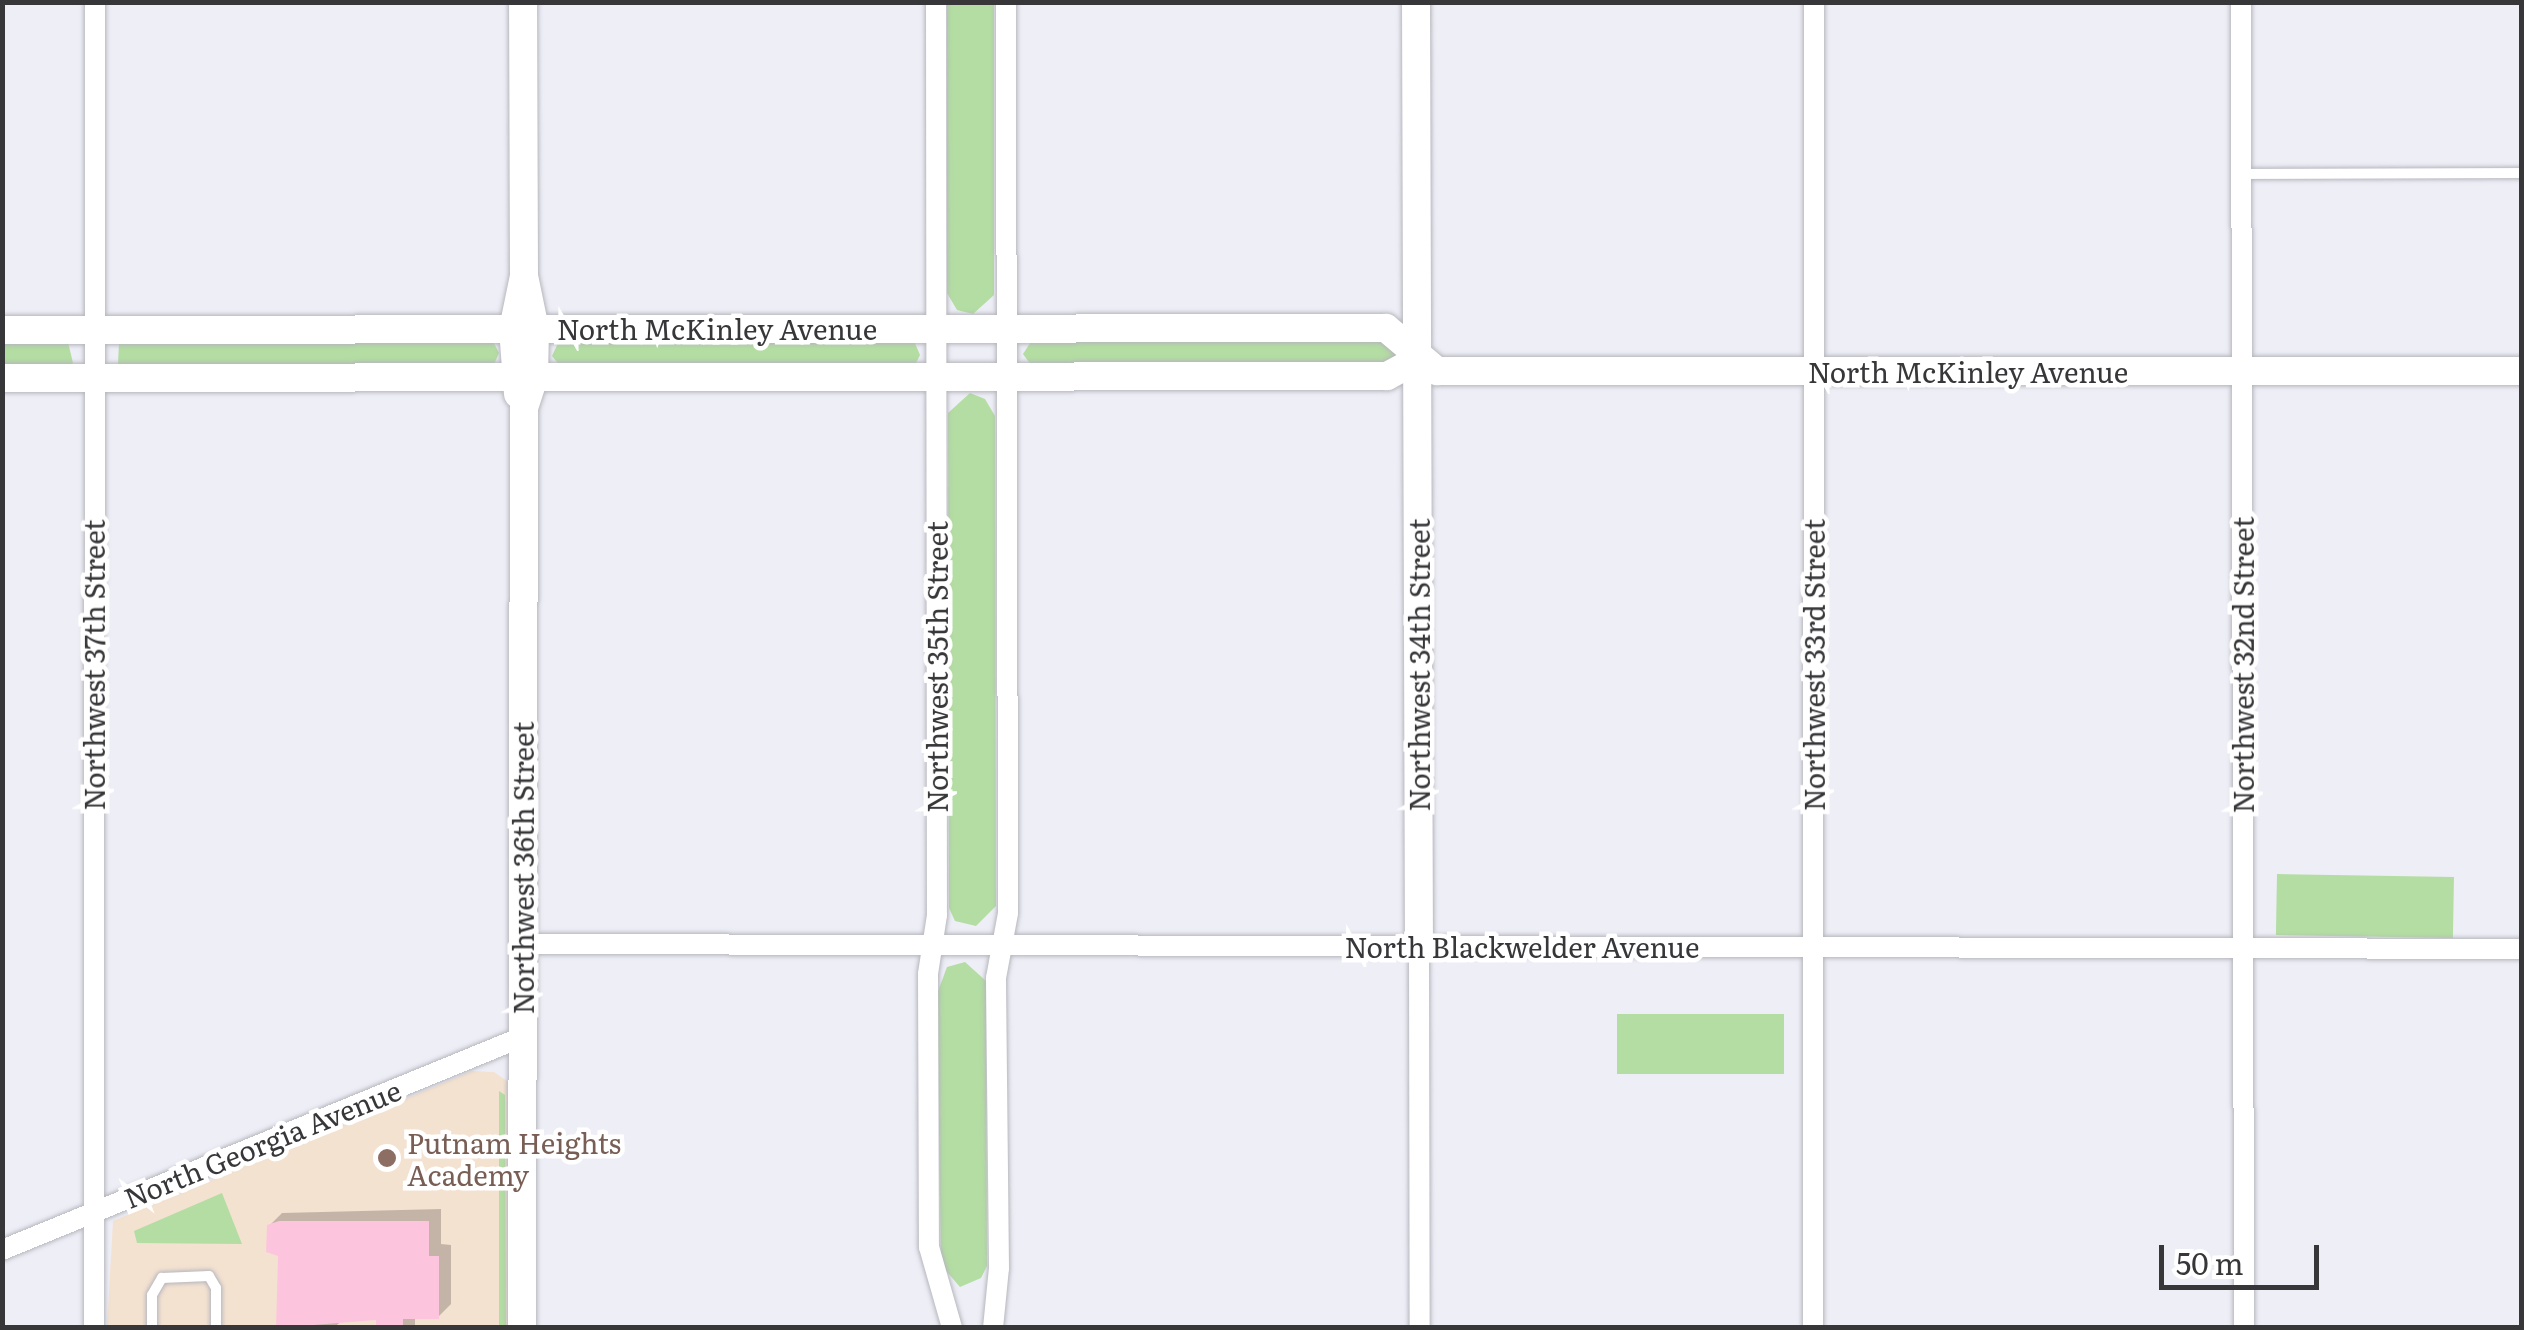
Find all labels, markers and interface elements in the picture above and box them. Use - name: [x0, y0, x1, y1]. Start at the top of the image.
- street label: North McKinley Avenue: [557, 311, 877, 345]
- street label: North McKinley Avenue: [1808, 354, 2128, 388]
- street label: Northwest 32nd Street: [2225, 517, 2259, 813]
- street label: Northwest 34th Street: [1401, 518, 1435, 812]
- street label: Northwest 37th Street: [76, 519, 110, 811]
- street label: Northwest 33rd Street: [1796, 519, 1830, 811]
- street label: Northwest 35th Street: [919, 521, 953, 813]
- street label: Northwest 36th Street: [505, 722, 539, 1014]
- street label: North Blackwelder Avenue: [1344, 929, 1700, 963]
- street label: North Georgia Avenue: [119, 1072, 405, 1214]
- place label: Putnam Heights Academy: [407, 1125, 621, 1191]
- marker: Putnam Heights Academy: [376, 1147, 398, 1169]
- scale bar: [2164, 1225, 2324, 1287]
- text: 50 m: [2176, 1240, 2244, 1284]

